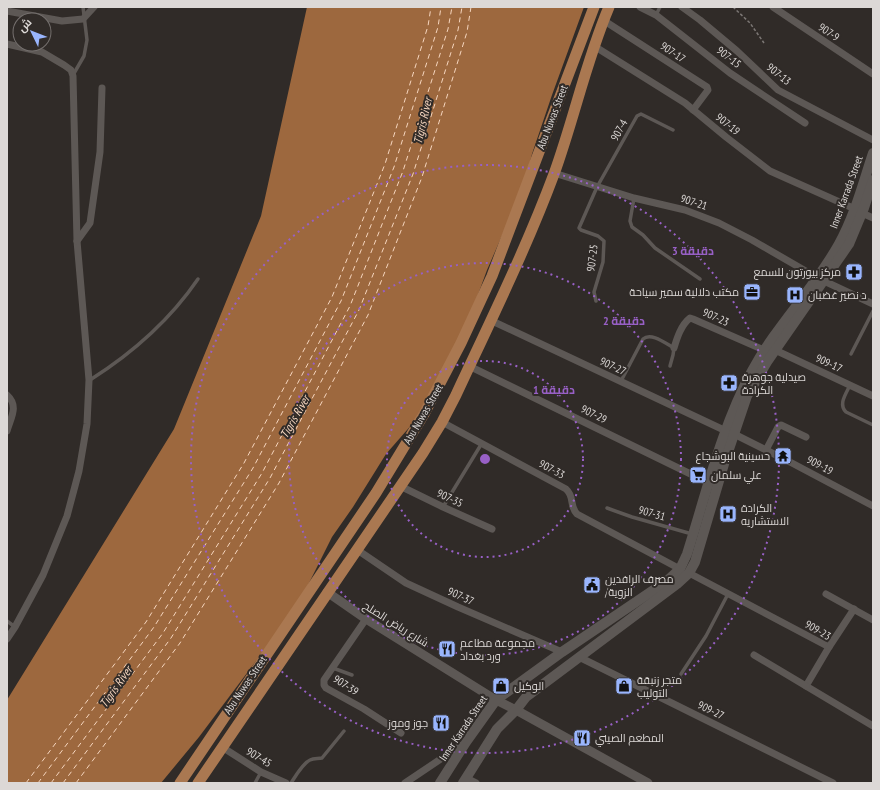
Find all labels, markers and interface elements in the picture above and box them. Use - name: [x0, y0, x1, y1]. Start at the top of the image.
- north arrow: [12, 12, 52, 52]
- text: ش: [15, 15, 35, 35]
- street label: 907-9: [816, 20, 842, 44]
- street label: 907-17: [658, 39, 688, 65]
- street label: 907-15: [714, 43, 744, 71]
- street label: 907-13: [764, 60, 794, 88]
- street label: Abu Nuwas Street: [533, 83, 571, 151]
- water label: Tigris River: [410, 95, 435, 145]
- street label: 907-19: [713, 110, 743, 138]
- street label: 907-4: [607, 117, 631, 143]
- street label: Inner Karrada Street: [826, 154, 866, 230]
- street label: 907-21: [679, 191, 709, 213]
- text: 3 دقيقة: [672, 243, 714, 258]
- street label: 907-25: [583, 244, 601, 272]
- pharmacy icon: مركز بيورتون للسمع: [844, 262, 864, 282]
- place label: مركز بيورتون للسمع: [754, 265, 841, 280]
- office icon: مكتب دلالية سمير سياحة: [742, 282, 762, 302]
- place label: مكتب دلالية سمير سياحة: [629, 285, 739, 299]
- hospital icon: د نصير غضبان: [785, 285, 805, 305]
- place label: د نصير غضبان: [808, 288, 867, 302]
- street label: 907-23: [701, 305, 731, 329]
- text: 2 دقيقة: [603, 313, 645, 328]
- street label: 909-17: [813, 351, 845, 375]
- street label: 907-27: [598, 354, 628, 378]
- place label: صيدلية جوهرة الكرادة: [742, 370, 806, 397]
- pharmacy icon: صيدلية جوهرة الكرادة: [719, 373, 739, 393]
- street label: Abu Nuwas Street: [400, 381, 446, 447]
- text: 1 دقيقة: [533, 382, 575, 397]
- water label: Tigris River: [276, 391, 314, 441]
- street label: 907-29: [579, 402, 609, 426]
- temple icon: حسينية البوشجاع: [773, 446, 793, 466]
- place label: حسينية البوشجاع: [695, 449, 770, 464]
- centre of rings: [478, 452, 492, 466]
- street label: 909-19: [804, 452, 836, 478]
- street label: 907-33: [537, 456, 567, 482]
- supermarket icon: علي سلمان: [688, 465, 708, 485]
- place label: علي سلمان: [711, 468, 762, 484]
- street label: 907-35: [435, 486, 465, 510]
- place label: الكرادة الاستشاريه: [741, 501, 789, 528]
- street label: 907-31: [637, 502, 667, 524]
- hospital icon: الكرادة الاستشاريه: [718, 504, 738, 524]
- place label: مصرف الرافدين /الزوية: [604, 572, 674, 599]
- public building icon: مصرف الرافدين /الزوية: [582, 575, 602, 595]
- street label: 907-37: [446, 584, 476, 608]
- street label: شارع رياض الصلح: [360, 598, 431, 651]
- street label: 909-23: [802, 617, 834, 643]
- place label: مجموعة مطاعم ورد بغداد: [460, 636, 535, 663]
- restaurant icon: مجموعة مطاعم ورد بغداد: [437, 639, 457, 659]
- street label: Abu Nuwas Street: [220, 653, 270, 717]
- water label: Tigris River: [96, 662, 136, 710]
- street label: 907-39: [331, 672, 361, 698]
- place label: متجر زنبقة التوليب: [637, 673, 682, 700]
- shop icon: الوكيل: [491, 676, 511, 696]
- shop icon: متجر زنبقة التوليب: [614, 676, 634, 696]
- place label: الوكيل: [514, 679, 544, 693]
- street label: Inner Karrada Street: [436, 692, 490, 764]
- street label: 909-27: [695, 698, 727, 722]
- restaurant icon: جوز وموز: [431, 713, 451, 733]
- place label: جوز وموز: [387, 716, 428, 730]
- restaurant icon: المطعم الصيني: [572, 728, 592, 748]
- place label: المطعم الصيني: [595, 731, 664, 747]
- street label: 907-45: [244, 744, 274, 770]

